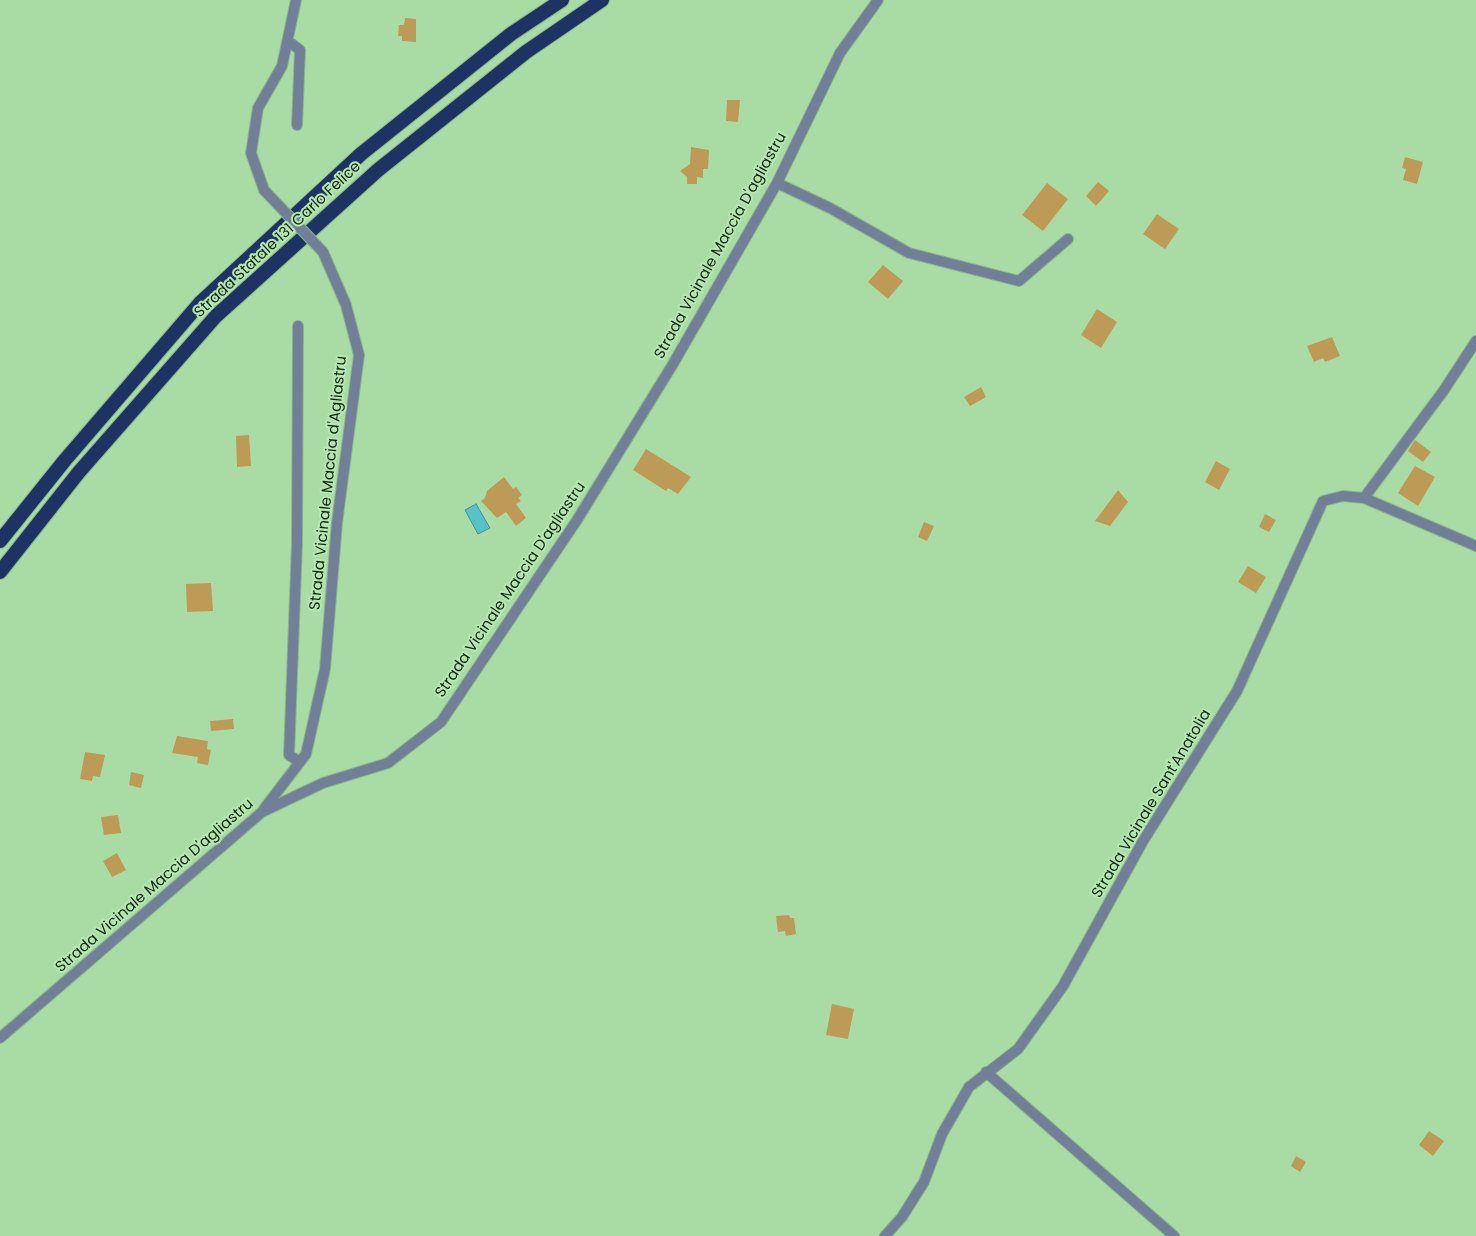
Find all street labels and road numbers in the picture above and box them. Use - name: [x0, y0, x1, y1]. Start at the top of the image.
- street label: Strada Vicinale Maccia D'agliastru: [651, 130, 791, 362]
- street label: Strada Statale 131 Carlo Felice: [191, 158, 365, 322]
- street label: Strada Vicinale Maccia d'Agliastru: [307, 355, 351, 611]
- street label: Strada Vicinale Maccia D'agliastru: [432, 479, 590, 701]
- street label: Strada Vicinale Sant'Anatolia: [1089, 707, 1215, 901]
- street label: Strada Vicinale Maccia D'agliastru: [52, 795, 258, 977]

